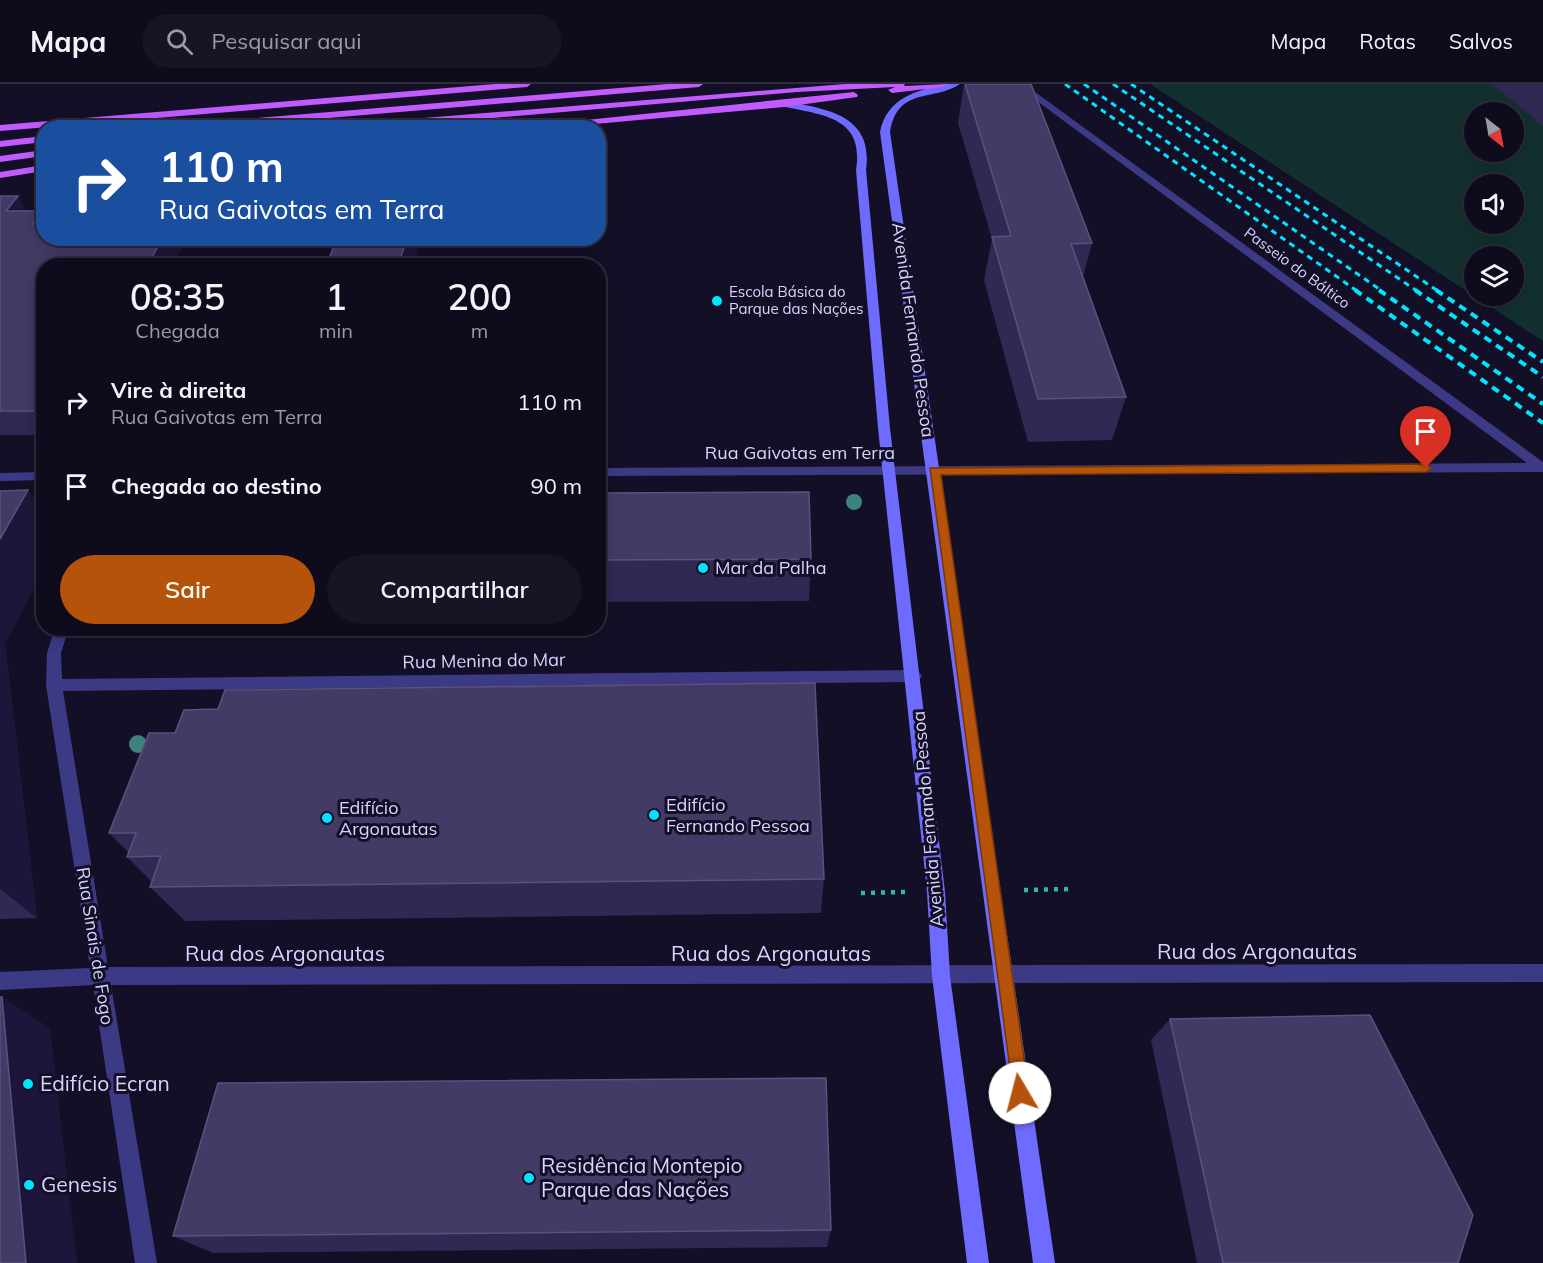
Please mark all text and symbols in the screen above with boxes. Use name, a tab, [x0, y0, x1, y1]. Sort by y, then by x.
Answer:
search box	[142, 14, 562, 68]
text: Mapa	[30, 24, 106, 59]
icon: search	[163, 25, 196, 58]
text: Pesquisar aqui	[211, 27, 361, 55]
text: Mapa	[1271, 28, 1326, 54]
text: Rotas	[1359, 28, 1416, 54]
text: Salvos	[1449, 28, 1513, 54]
north arrow	[1464, 102, 1524, 162]
map controls	[1464, 102, 1524, 306]
text: 110 m	[159, 140, 284, 193]
icon: right	[60, 144, 138, 222]
button: sound	[1464, 174, 1524, 234]
text: Rua Gaivotas em Terra	[159, 192, 444, 226]
street label: Avenida Fernando Pessoa	[887, 221, 940, 439]
street label: Passeio do Báltico	[1241, 223, 1354, 312]
button: layers	[1464, 246, 1524, 306]
text: 08:35	[130, 274, 225, 319]
text: 1	[325, 274, 347, 319]
text: 200	[447, 274, 512, 319]
place label: Escola Básica do Parque das Nações	[729, 282, 863, 318]
marker: Escola Básica do Parque das Nações	[710, 294, 724, 308]
text: Chegada	[135, 318, 220, 343]
text: min	[319, 318, 353, 343]
text: m	[471, 318, 488, 343]
text: Vire à direita	[111, 376, 246, 404]
icon: right	[60, 386, 93, 419]
text: 110 m	[517, 388, 582, 416]
text: Rua Gaivotas em Terra	[111, 404, 322, 429]
pin	[1400, 406, 1451, 468]
icon: arrive	[1409, 415, 1442, 448]
street label: Rua Gaivotas em Terra	[705, 441, 895, 464]
icon: arrive	[60, 470, 93, 503]
text: Chegada ao destino	[111, 472, 322, 500]
text: 90 m	[531, 472, 582, 500]
button: Sair	[60, 555, 315, 624]
button: Compartilhar	[327, 555, 582, 624]
place label: Mar da Palha	[715, 556, 827, 579]
marker: Mar da Palha	[696, 561, 710, 575]
street label: Rua Menina do Mar	[402, 648, 566, 673]
street label: Avenida Fernando Pessoa	[907, 710, 948, 928]
place label: Edifício Fernando Pessoa	[666, 793, 810, 837]
place label: Edifício Argonautas	[339, 796, 438, 840]
marker: Edifício Fernando Pessoa	[647, 808, 661, 822]
marker: Edifício Argonautas	[320, 811, 334, 825]
street label: Rua Sinais de Fogo	[72, 865, 119, 1027]
street label: Rua dos Argonautas	[1157, 938, 1357, 964]
street label: Rua dos Argonautas	[185, 940, 385, 966]
street label: Rua dos Argonautas	[671, 940, 871, 966]
position arrow	[988, 1061, 1052, 1125]
place label: Edifício Ecran	[40, 1070, 170, 1096]
marker: Edifício Ecran	[21, 1077, 35, 1091]
place label: Residência Montepio Parque das Nações	[541, 1152, 743, 1202]
place label: Genesis	[41, 1171, 117, 1197]
marker: Residência Montepio Parque das Nações	[522, 1171, 536, 1185]
marker: Genesis	[22, 1178, 36, 1192]

